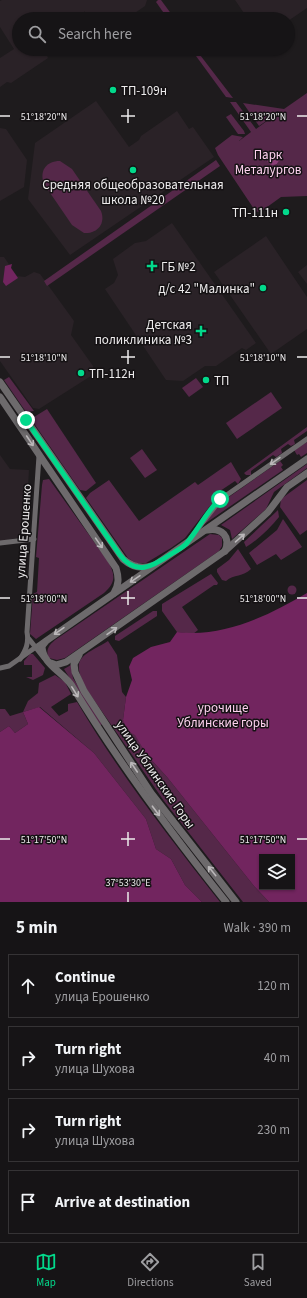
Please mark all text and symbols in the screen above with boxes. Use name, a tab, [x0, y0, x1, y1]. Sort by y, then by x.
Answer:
search box	[12, 12, 295, 56]
icon: search	[26, 23, 48, 45]
text: Search here	[58, 24, 132, 45]
place label: ТП-109н	[121, 82, 167, 100]
marker: ТП-109н	[108, 85, 118, 95]
text: 51°18'20"N	[21, 110, 67, 124]
text: 51°18'20"N	[240, 110, 286, 124]
park label: Парк Металургов	[235, 146, 302, 179]
marker: Средняя общеобразовательная школа №20	[128, 165, 138, 175]
place label: Средняя общеобразовательная школа №20	[42, 176, 224, 209]
place label: ТП-111н	[232, 204, 278, 222]
marker: ТП-111н	[281, 207, 291, 217]
place label: ГБ №2	[161, 258, 196, 276]
marker: ГБ №2	[146, 260, 158, 272]
place label: д/с 42 "Малинка"	[158, 280, 255, 298]
marker: д/с 42 "Малинка"	[258, 283, 268, 293]
place label: Детская поликлиника №3	[95, 316, 192, 349]
marker: Детская поликлиника №3	[195, 325, 207, 337]
text: 51°18'10"N	[21, 351, 67, 365]
text: 51°18'10"N	[240, 351, 286, 365]
place label: ТП-112н	[89, 365, 135, 383]
marker: ТП-112н	[76, 368, 86, 378]
place label: ТП	[214, 372, 229, 390]
marker: ТП	[201, 375, 211, 385]
route end	[17, 411, 35, 429]
one-way arrow	[26, 435, 34, 446]
one-way arrow	[270, 457, 281, 465]
street label: улица Ерошенко	[12, 483, 36, 579]
route start	[211, 490, 229, 508]
one-way arrow	[235, 533, 245, 543]
one-way arrow	[95, 537, 103, 548]
one-way arrow	[129, 575, 140, 583]
text: 51°18'00"N	[21, 592, 67, 606]
text: 51°18'00"N	[240, 592, 286, 606]
one-way arrow	[54, 627, 65, 635]
one-way arrow	[106, 627, 117, 635]
one-way arrow	[72, 686, 80, 698]
park label: урочище Ублинские горы	[177, 699, 269, 732]
street label: улица Ублинские Горы	[111, 717, 199, 832]
one-way arrow	[130, 762, 138, 773]
one-way arrow	[151, 806, 160, 817]
text: 51°17'50"N	[21, 833, 67, 847]
text: 51°17'50"N	[240, 833, 286, 847]
map controls	[259, 854, 295, 890]
button: layers	[259, 854, 295, 890]
one-way arrow	[208, 866, 216, 877]
text: 37°53'30"E	[105, 876, 151, 890]
text: 5 min	[16, 916, 57, 940]
text: Walk · 390 m	[223, 919, 291, 937]
text: Continue	[55, 967, 115, 988]
icon: ahead	[17, 975, 39, 997]
text: 120 m	[257, 977, 290, 995]
text: улица Ерошенко	[55, 988, 150, 1006]
text: Turn right	[55, 1039, 121, 1060]
icon: right	[17, 1047, 39, 1069]
text: 40 m	[264, 1049, 290, 1067]
text: улица Шухова	[55, 1060, 135, 1078]
text: Turn right	[55, 1111, 121, 1132]
icon: right	[17, 1119, 39, 1141]
text: 230 m	[257, 1121, 290, 1139]
text: улица Шухова	[55, 1132, 135, 1150]
icon: arrive	[17, 1191, 39, 1213]
text: Arrive at destination	[55, 1192, 190, 1213]
tab: Map	[35, 1251, 57, 1290]
tab: Directions	[127, 1251, 174, 1290]
tab: Saved	[244, 1251, 272, 1290]

